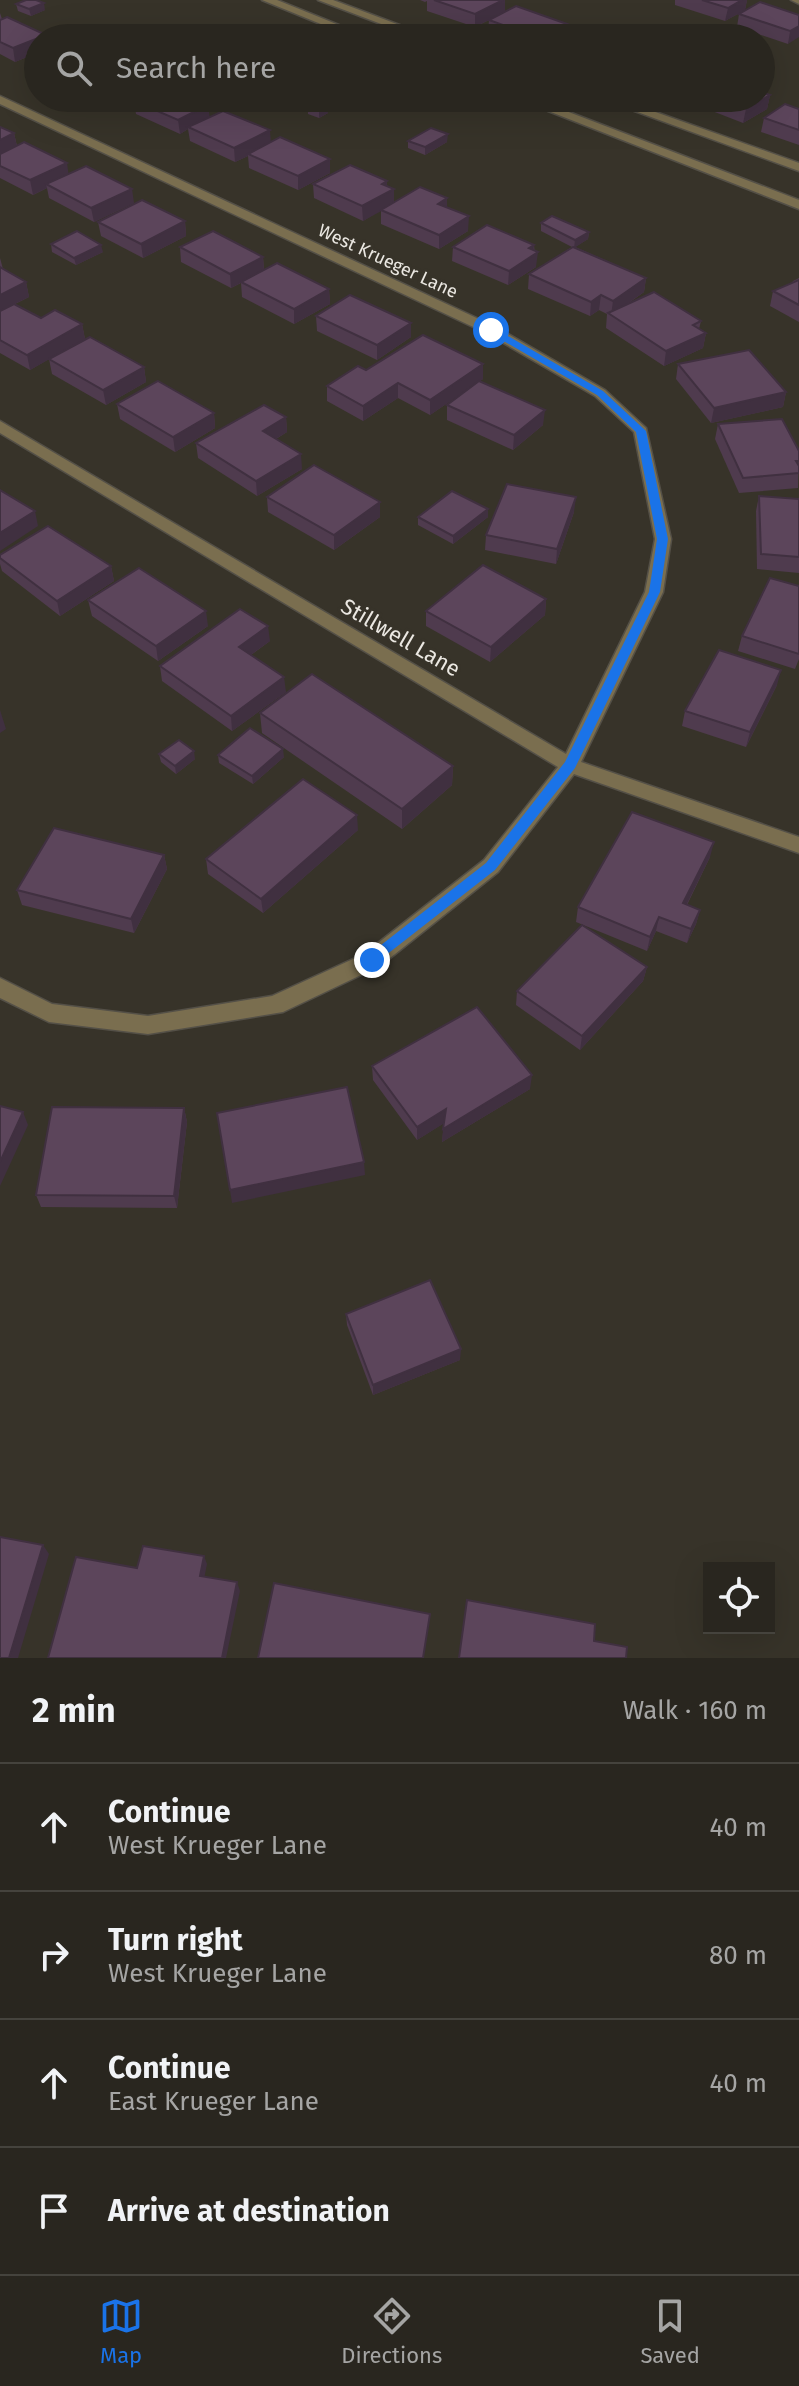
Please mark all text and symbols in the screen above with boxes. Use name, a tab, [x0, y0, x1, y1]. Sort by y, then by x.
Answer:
search box	[24, 24, 775, 112]
icon: search	[52, 46, 96, 90]
text: Search here	[116, 50, 276, 86]
street label: West Krueger Lane	[315, 219, 461, 303]
route start	[473, 312, 509, 348]
street label: Stillwell Lane	[336, 592, 465, 682]
route end	[354, 942, 390, 978]
map controls	[703, 1562, 775, 1634]
button: locate	[703, 1562, 775, 1634]
text: 2 min	[32, 1690, 116, 1731]
text: Walk · 160 m	[623, 1695, 767, 1726]
text: Continue	[108, 1794, 231, 1830]
icon: ahead	[32, 1805, 76, 1849]
text: 40 m	[709, 1812, 767, 1843]
text: West Krueger Lane	[108, 1830, 327, 1861]
text: Turn right	[108, 1922, 243, 1958]
icon: right	[32, 1933, 76, 1977]
text: 80 m	[709, 1940, 767, 1971]
text: West Krueger Lane	[108, 1958, 327, 1989]
text: Continue	[108, 2050, 231, 2086]
icon: ahead	[32, 2061, 76, 2105]
text: 40 m	[709, 2068, 767, 2099]
text: East Krueger Lane	[108, 2086, 319, 2117]
icon: arrive	[32, 2189, 76, 2233]
text: Arrive at destination	[108, 2193, 390, 2229]
tab: Map	[99, 2294, 143, 2369]
tab: Directions	[341, 2294, 442, 2369]
tab: Saved	[640, 2294, 700, 2369]

